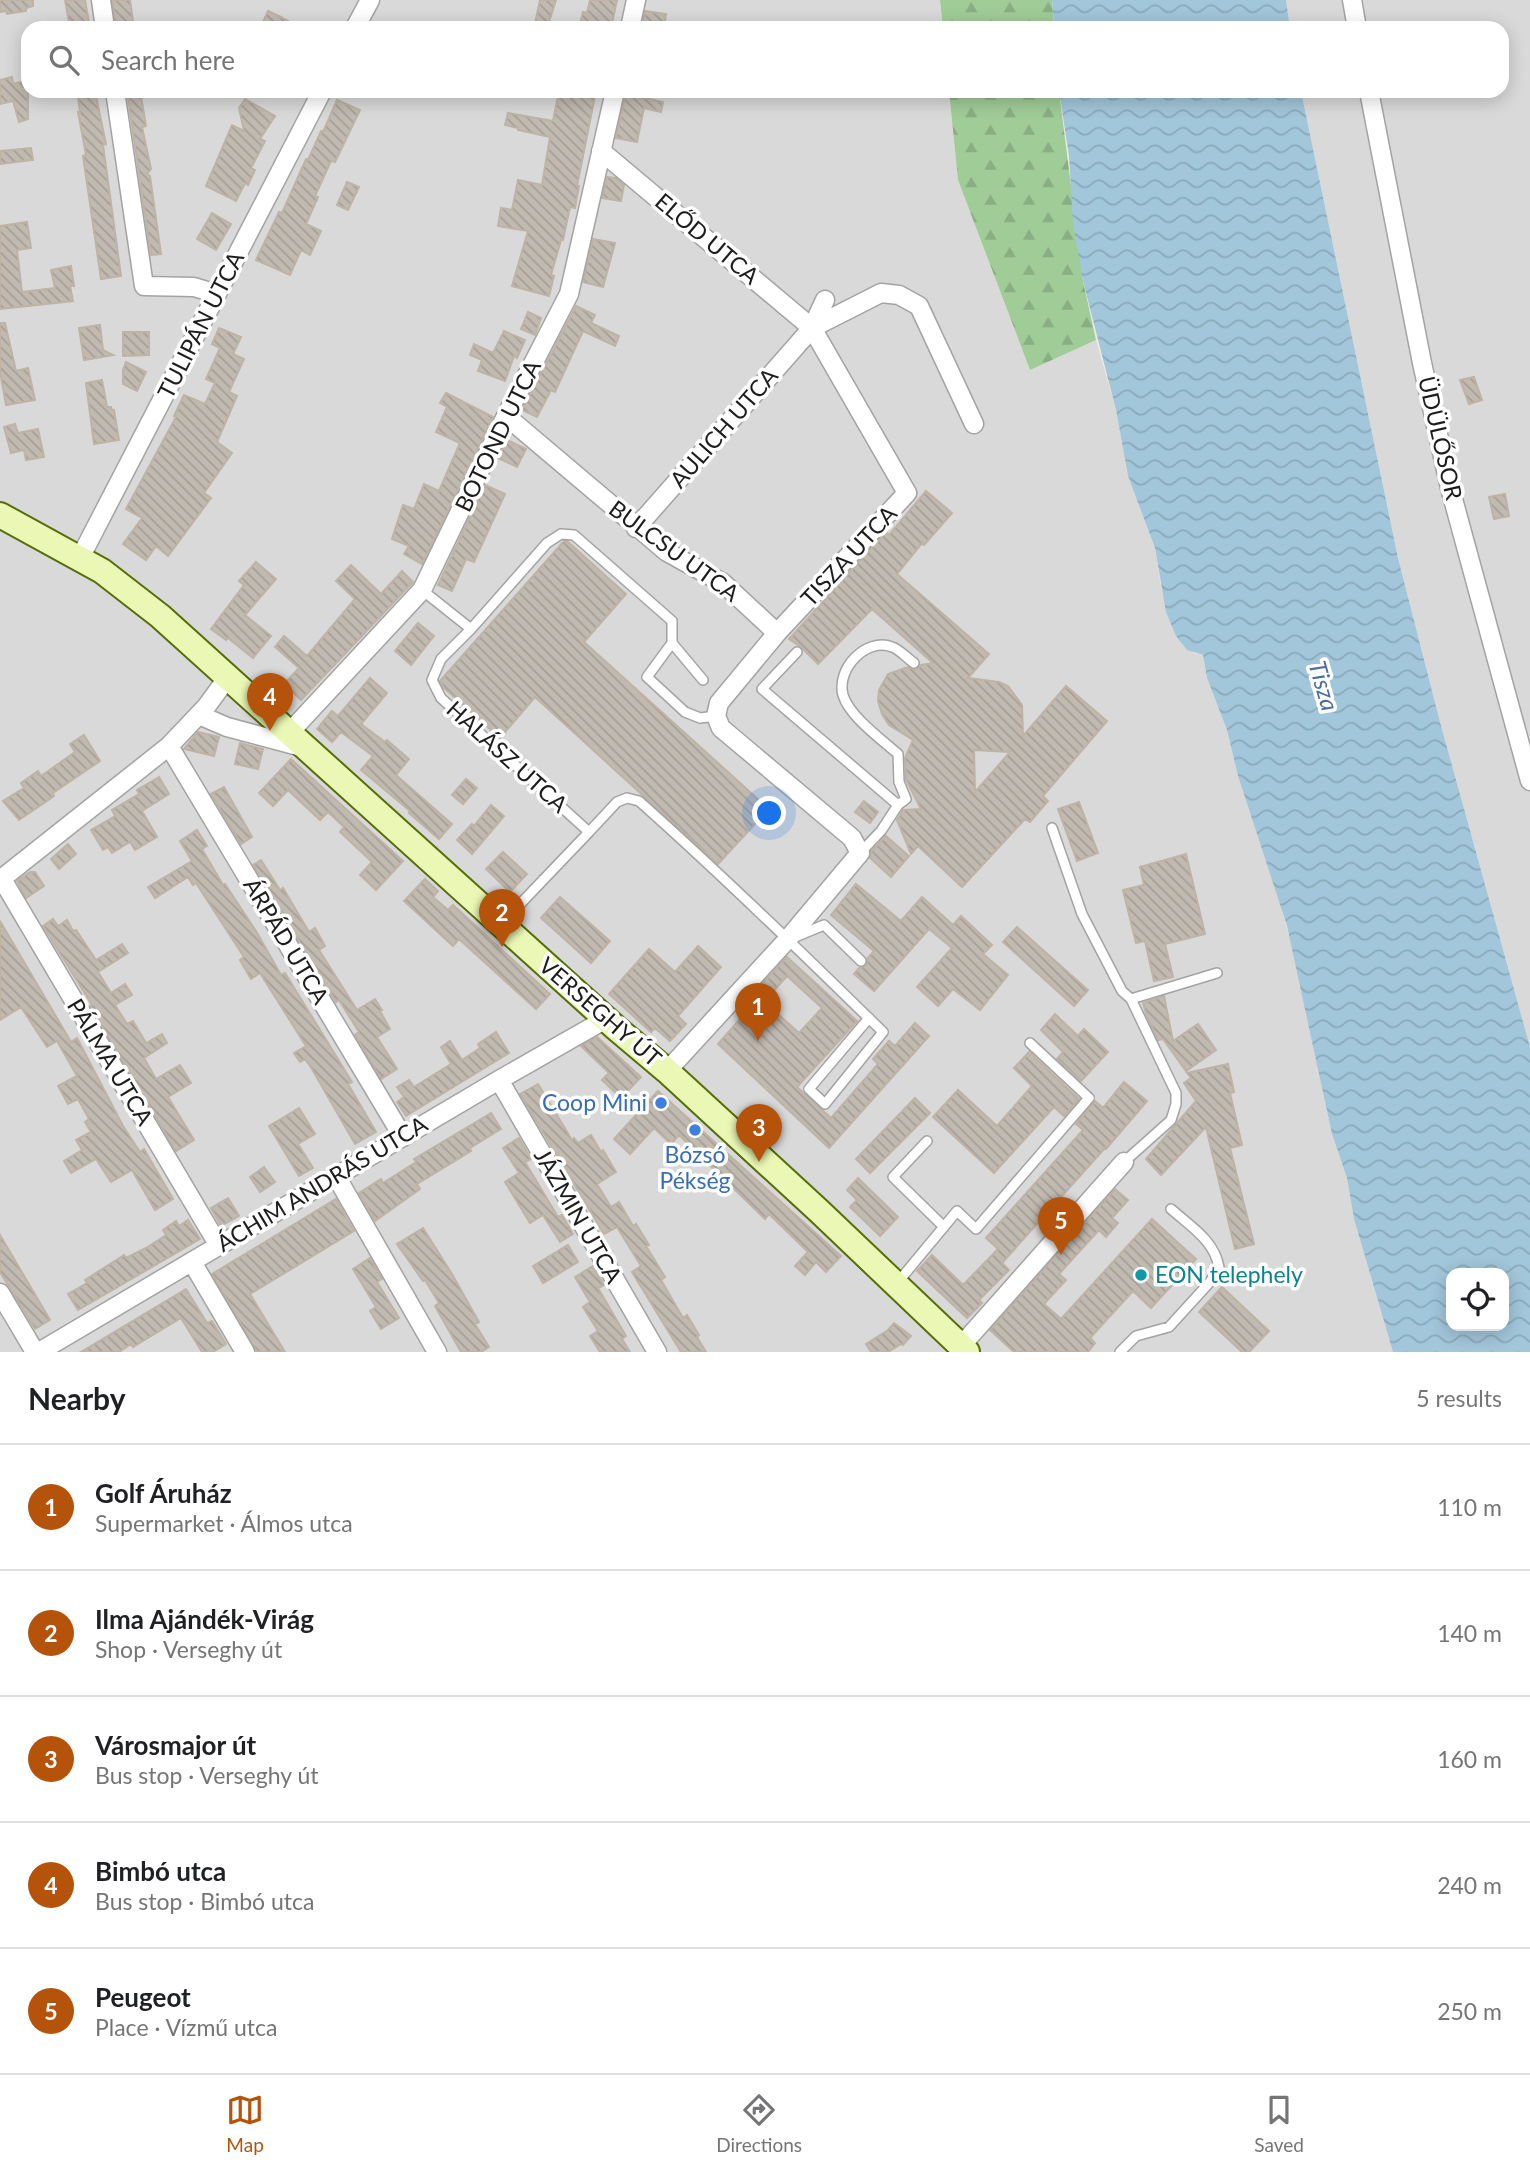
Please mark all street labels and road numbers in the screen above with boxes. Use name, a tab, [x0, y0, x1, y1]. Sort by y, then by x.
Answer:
street label: ELŐD UTCA	[650, 187, 766, 290]
street label: TULIPÁN UTCA	[151, 246, 249, 403]
street label: BOTOND UTCA	[448, 355, 546, 516]
street label: AULICH UTCA	[664, 361, 783, 493]
street label: ÜDÜLŐSOR	[1413, 373, 1469, 503]
street label: BULCSU UTCA	[604, 494, 746, 607]
street label: TISZA UTCA	[794, 499, 902, 612]
street label: HALÁSZ UTCA	[441, 695, 574, 818]
street label: ÁRPÁD UTCA	[238, 872, 336, 1009]
street label: VERSEGHY ÚT	[534, 951, 668, 1072]
street label: PÁLMA UTCA	[62, 993, 160, 1130]
street label: ÁCHIM ANDRÁS UTCA	[211, 1109, 432, 1257]
street label: JÁZMIN UTCA	[529, 1143, 629, 1288]

